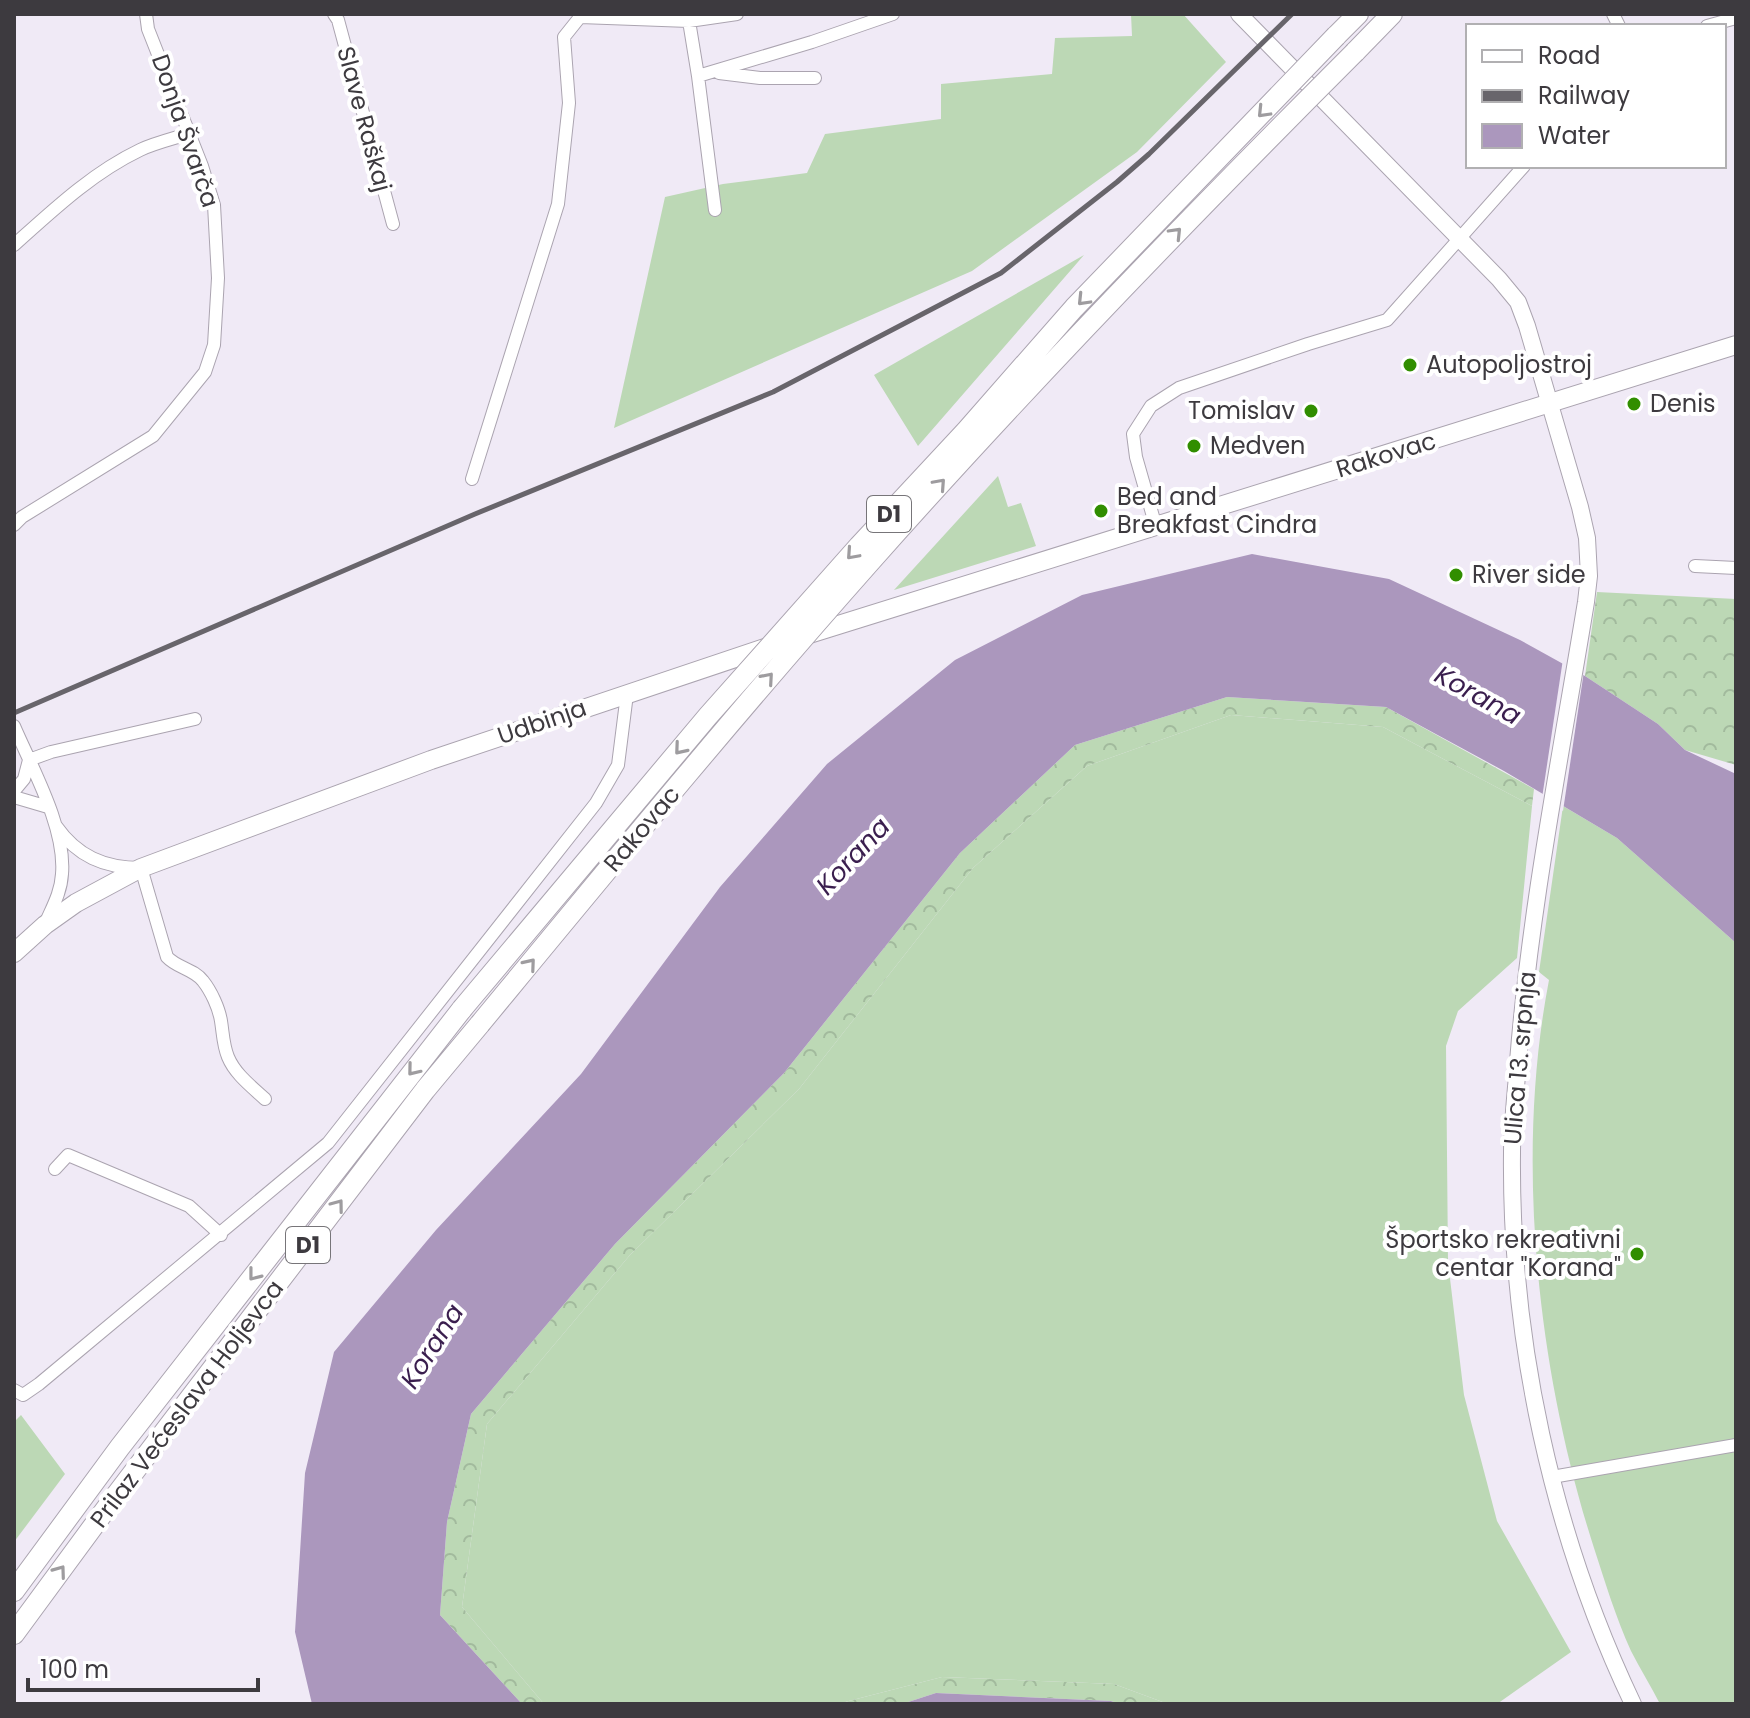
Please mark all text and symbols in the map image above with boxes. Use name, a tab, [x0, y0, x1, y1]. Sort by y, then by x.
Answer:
legend	[1466, 24, 1726, 168]
text: Road	[1538, 39, 1600, 72]
street label: Slave Raškaj	[329, 43, 400, 195]
street label: Donja Švarča	[144, 50, 227, 212]
text: Railway	[1538, 79, 1631, 112]
one-way arrow	[1258, 103, 1272, 117]
text: Water	[1538, 119, 1610, 152]
one-way arrow	[1167, 228, 1181, 242]
one-way arrow	[1078, 290, 1092, 305]
place label: Autopoljostroj	[1426, 348, 1592, 381]
marker: Autopoljostroj	[1401, 356, 1419, 374]
place label: Denis	[1650, 387, 1716, 420]
place label: Tomislav	[1188, 394, 1296, 427]
marker: Denis	[1625, 395, 1643, 413]
marker: Tomislav	[1302, 402, 1320, 420]
street label: Rakovac	[1332, 424, 1440, 485]
place label: Medven	[1210, 429, 1305, 462]
marker: Medven	[1185, 437, 1203, 455]
one-way arrow	[931, 479, 946, 493]
place label: Bed and Breakfast Cindra	[1117, 480, 1317, 541]
road number: D1	[867, 496, 911, 532]
marker: Bed and Breakfast Cindra	[1092, 502, 1110, 520]
one-way arrow	[847, 545, 861, 560]
place label: River side	[1472, 558, 1586, 591]
marker: River side	[1447, 566, 1465, 584]
water label: Korana	[1428, 657, 1528, 733]
one-way arrow	[758, 673, 773, 688]
street label: Udbinja	[493, 691, 591, 752]
one-way arrow	[675, 740, 690, 755]
street label: Rakovac	[596, 779, 687, 879]
water label: Korana	[808, 809, 898, 903]
one-way arrow	[520, 959, 535, 973]
street label: Ulica 13. srpnja	[1495, 970, 1544, 1146]
one-way arrow	[408, 1061, 423, 1075]
one-way arrow	[328, 1199, 342, 1213]
place label: Športsko rekreativni centar "Korana"	[1385, 1223, 1621, 1284]
road number: D1	[286, 1227, 330, 1263]
marker: Športsko rekreativni centar "Korana"	[1628, 1245, 1646, 1263]
one-way arrow	[249, 1266, 263, 1281]
street label: Prilaz Većeslava Holjevca	[82, 1273, 291, 1534]
water label: Korana	[392, 1297, 472, 1395]
one-way arrow	[50, 1566, 65, 1580]
scale bar	[28, 1642, 258, 1692]
text: 100 m	[40, 1653, 109, 1686]

